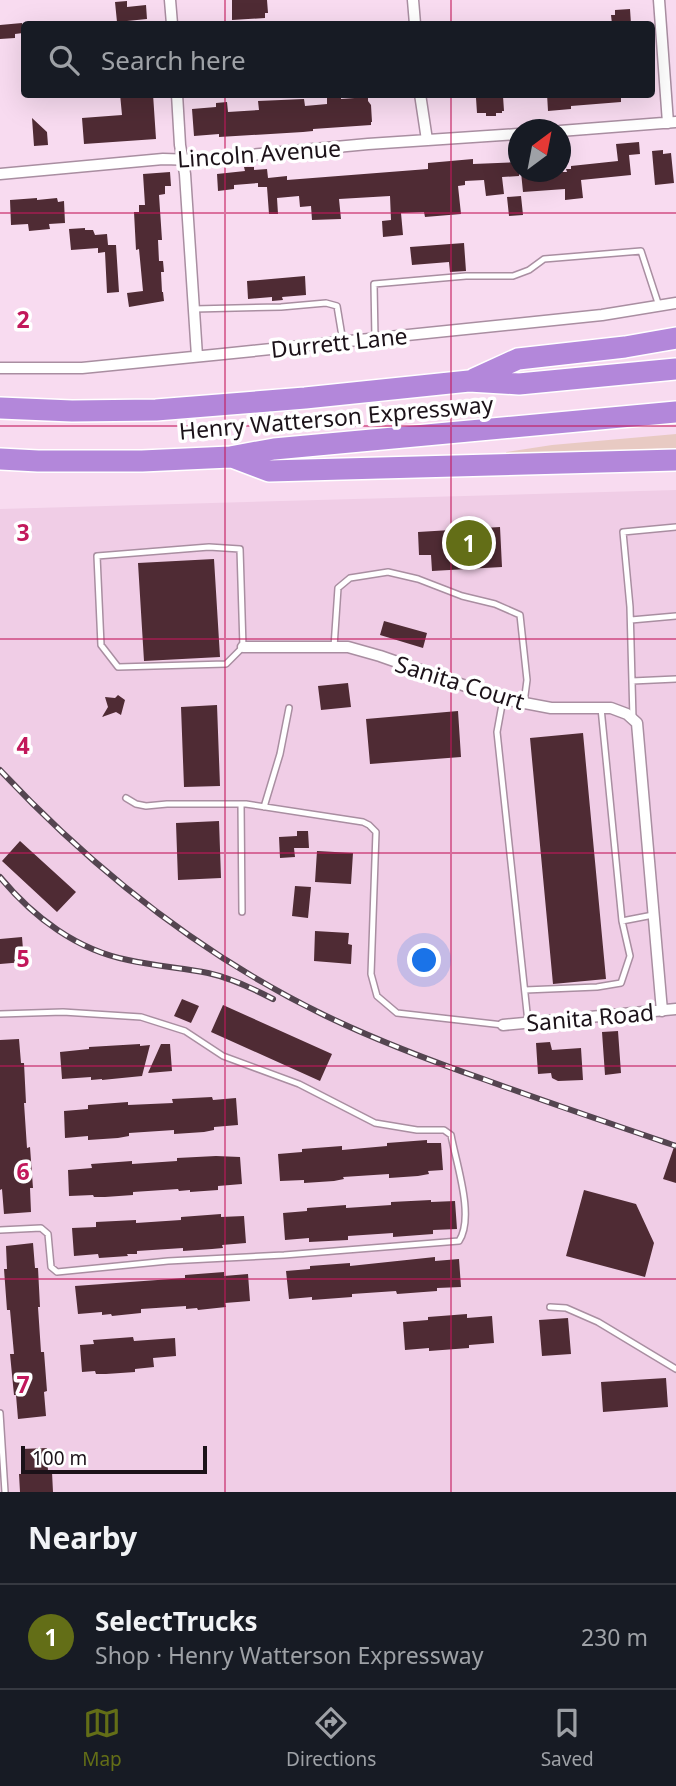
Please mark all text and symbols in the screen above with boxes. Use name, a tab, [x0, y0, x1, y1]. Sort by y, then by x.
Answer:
search box	[21, 21, 655, 98]
icon: search	[45, 41, 83, 79]
text: Search here	[101, 42, 246, 78]
north arrow	[508, 119, 571, 182]
street label: Lincoln Avenue	[176, 131, 342, 175]
text: 2	[16, 303, 30, 335]
street label: Durrett Lane	[269, 319, 409, 365]
street label: Henry Watterson Expressway	[178, 387, 495, 447]
text: 3	[16, 516, 30, 548]
pin: 1	[446, 517, 492, 569]
street label: Sanita Court	[392, 647, 528, 717]
text: 4	[16, 729, 30, 761]
text: 5	[16, 942, 30, 974]
your location	[407, 943, 441, 977]
street label: Sanita Road	[525, 995, 655, 1039]
text: 6	[16, 1155, 30, 1187]
text: 7	[16, 1368, 30, 1400]
scale bar	[21, 1443, 206, 1475]
text: 100 m	[32, 1445, 87, 1471]
text: Nearby	[28, 1517, 137, 1558]
text: SelectTrucks	[95, 1603, 258, 1639]
text: 1	[44, 1621, 58, 1653]
text: 230 m	[581, 1621, 648, 1653]
text: Shop · Henry Watterson Expressway	[95, 1639, 483, 1671]
tab: Map	[82, 1704, 122, 1772]
tab: Directions	[286, 1704, 376, 1772]
tab: Saved	[541, 1704, 594, 1772]

